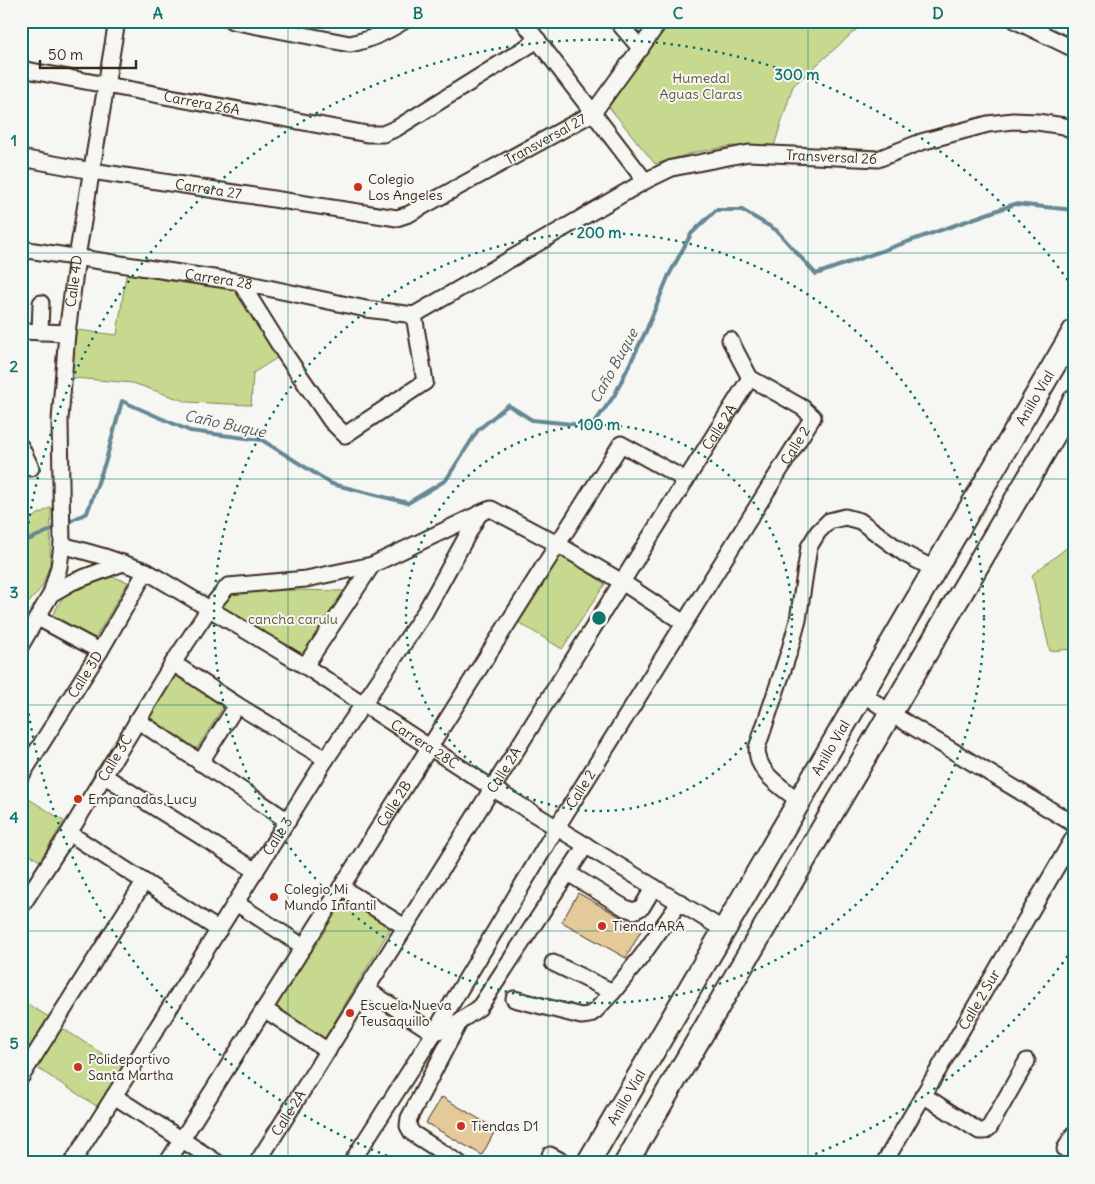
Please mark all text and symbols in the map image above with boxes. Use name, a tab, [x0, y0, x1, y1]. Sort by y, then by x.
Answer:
text: A	[153, 3, 163, 23]
text: B	[413, 3, 424, 23]
text: C	[673, 3, 684, 23]
text: D	[932, 3, 944, 23]
scale bar	[40, 38, 136, 70]
text: 50 m	[48, 45, 83, 64]
text: 300 m	[775, 65, 820, 84]
park label: Humedal Aguas Claras	[660, 69, 742, 103]
street label: Carrera 26A	[162, 87, 242, 119]
street label: Transversal 27	[502, 110, 589, 169]
text: 1	[11, 130, 17, 150]
street label: Transversal 26	[786, 146, 877, 168]
place label: Colegio Los Angeles	[368, 170, 443, 204]
street label: Carrera 27	[174, 175, 243, 203]
marker: Colegio Los Angeles	[352, 181, 364, 193]
text: 200 m	[577, 223, 621, 242]
street label: Calle 4D	[61, 254, 86, 308]
street label: Carrera 28	[184, 265, 254, 293]
water label: Caño Buque	[585, 324, 642, 406]
text: 2	[10, 356, 19, 376]
street label: Anillo Vial	[1012, 367, 1058, 429]
street label: Calle 2A	[698, 401, 740, 453]
water label: Caño Buque	[183, 406, 268, 442]
text: 100 m	[578, 415, 620, 434]
street label: Calle 2	[776, 423, 814, 468]
text: 3	[9, 582, 19, 602]
centre of rings	[590, 609, 608, 627]
park label: cancha carulu	[248, 610, 338, 628]
street label: Calle 3D	[64, 648, 107, 701]
street label: Carrera 28C	[387, 715, 462, 773]
street label: Anillo Vial	[808, 717, 854, 778]
street label: Calle 3C	[94, 731, 136, 785]
street label: Calle 2A	[483, 744, 525, 796]
street label: Calle 2	[562, 766, 600, 812]
street label: Calle 2B	[373, 777, 415, 830]
place label: Empanadas Lucy	[88, 790, 197, 808]
marker: Empanadas Lucy	[72, 793, 84, 805]
text: 4	[9, 807, 19, 827]
street label: Calle 3	[259, 814, 296, 859]
place label: Colegio Mi Mundo Infantil	[284, 880, 376, 914]
marker: Colegio Mi Mundo Infantil	[268, 891, 280, 903]
place label: Tienda ARA	[612, 917, 685, 935]
marker: Tienda ARA	[596, 920, 608, 932]
street label: Calle 2 Sur	[955, 966, 1004, 1033]
place label: Escuela Nueva Teusaquillo	[360, 996, 452, 1030]
marker: Escuela Nueva Teusaquillo	[344, 1007, 356, 1019]
text: 5	[9, 1033, 19, 1053]
place label: Polideportivo Santa Martha	[88, 1050, 174, 1084]
marker: Polideportivo Santa Martha	[72, 1061, 84, 1073]
street label: Anillo Vial	[603, 1067, 649, 1128]
street label: Calle 2A	[267, 1087, 310, 1139]
place label: Tiendas D1	[471, 1117, 539, 1135]
marker: Tiendas D1	[455, 1120, 467, 1132]

